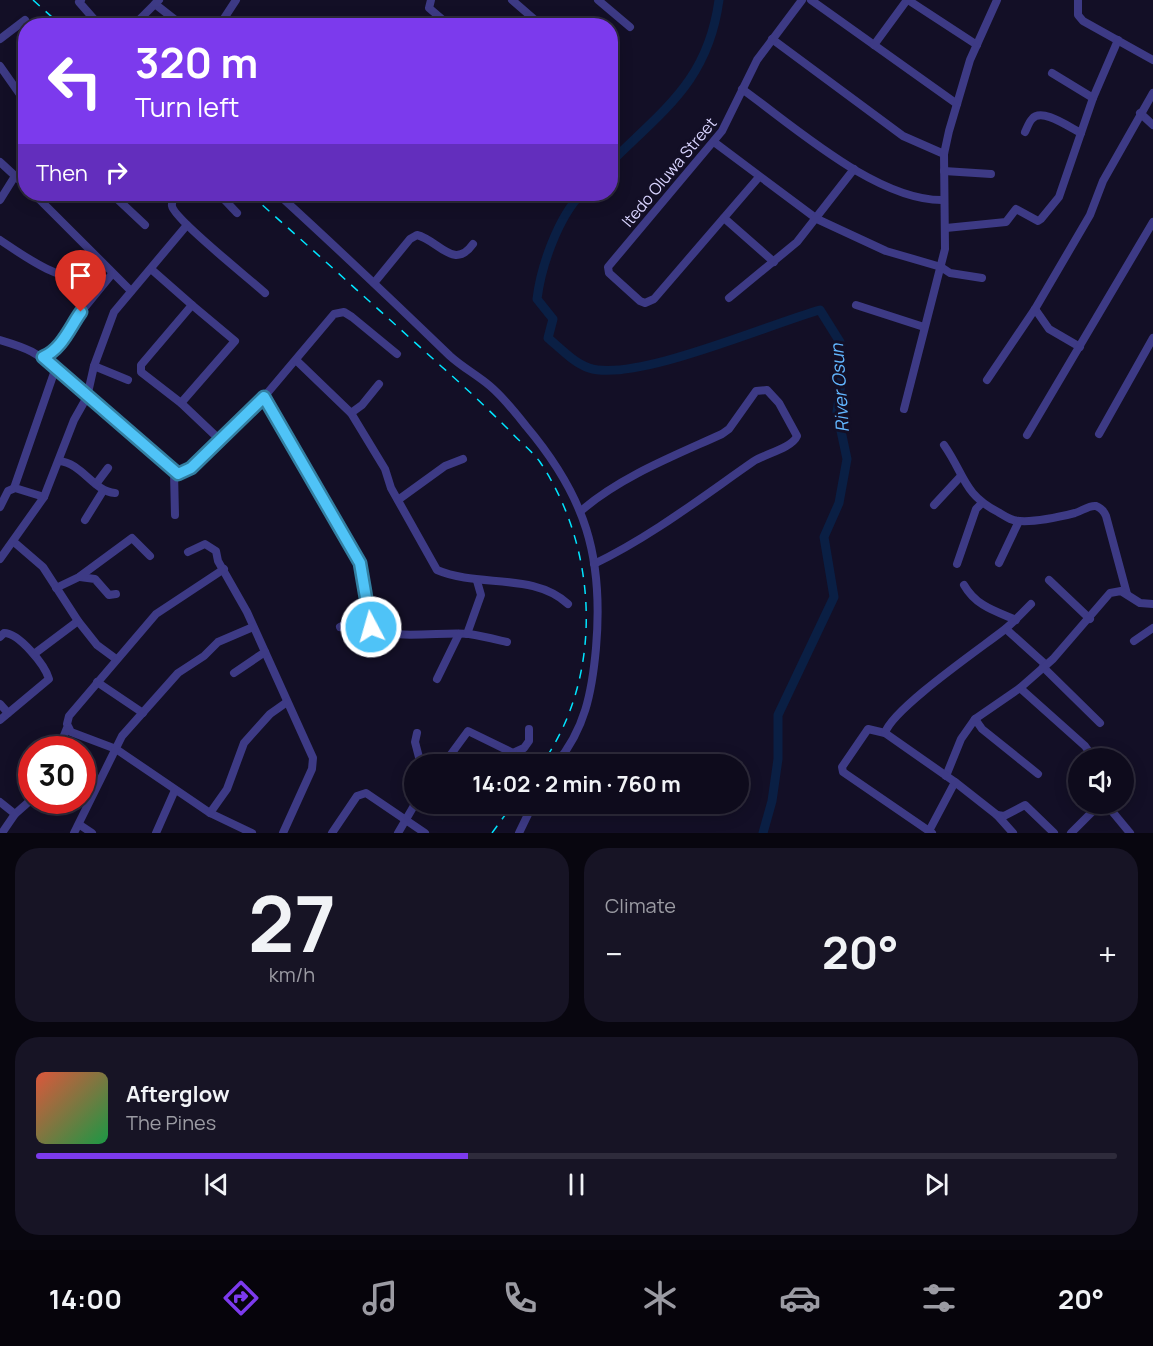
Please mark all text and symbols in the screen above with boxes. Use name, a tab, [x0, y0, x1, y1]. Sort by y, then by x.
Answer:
text: 320 m	[135, 33, 258, 91]
icon: left	[36, 42, 114, 120]
text: Turn left	[135, 88, 239, 125]
street label: Itedo Oluwa Street	[617, 112, 721, 232]
icon: right	[100, 156, 133, 189]
text: Then	[36, 158, 88, 188]
pin	[55, 250, 106, 312]
icon: arrive	[64, 259, 97, 292]
water label: River Osun	[824, 342, 854, 433]
position arrow	[339, 595, 403, 659]
speed limit sign: 30	[18, 736, 96, 814]
map controls	[1068, 748, 1134, 814]
button: sound	[1068, 748, 1134, 814]
text: 14:02 · 2 min · 760 m	[472, 769, 681, 799]
text: 27	[248, 869, 336, 975]
text: Climate	[605, 892, 676, 919]
text: 20°	[822, 921, 899, 983]
text: −	[605, 931, 623, 976]
text: +	[1098, 931, 1117, 976]
text: km/h	[269, 961, 315, 988]
text: Afterglow	[126, 1079, 230, 1109]
text: The Pines	[126, 1109, 216, 1136]
icon: previous	[200, 1168, 233, 1201]
icon: pause	[560, 1168, 593, 1201]
icon: next	[920, 1168, 953, 1201]
icon: directions	[220, 1277, 262, 1319]
icon: music	[359, 1277, 401, 1319]
icon: phone	[499, 1277, 541, 1319]
icon: climate	[639, 1277, 681, 1319]
icon: car	[779, 1277, 821, 1319]
icon: filters	[918, 1277, 960, 1319]
text: 14:00	[49, 1280, 122, 1317]
text: 20°	[1058, 1280, 1104, 1317]

